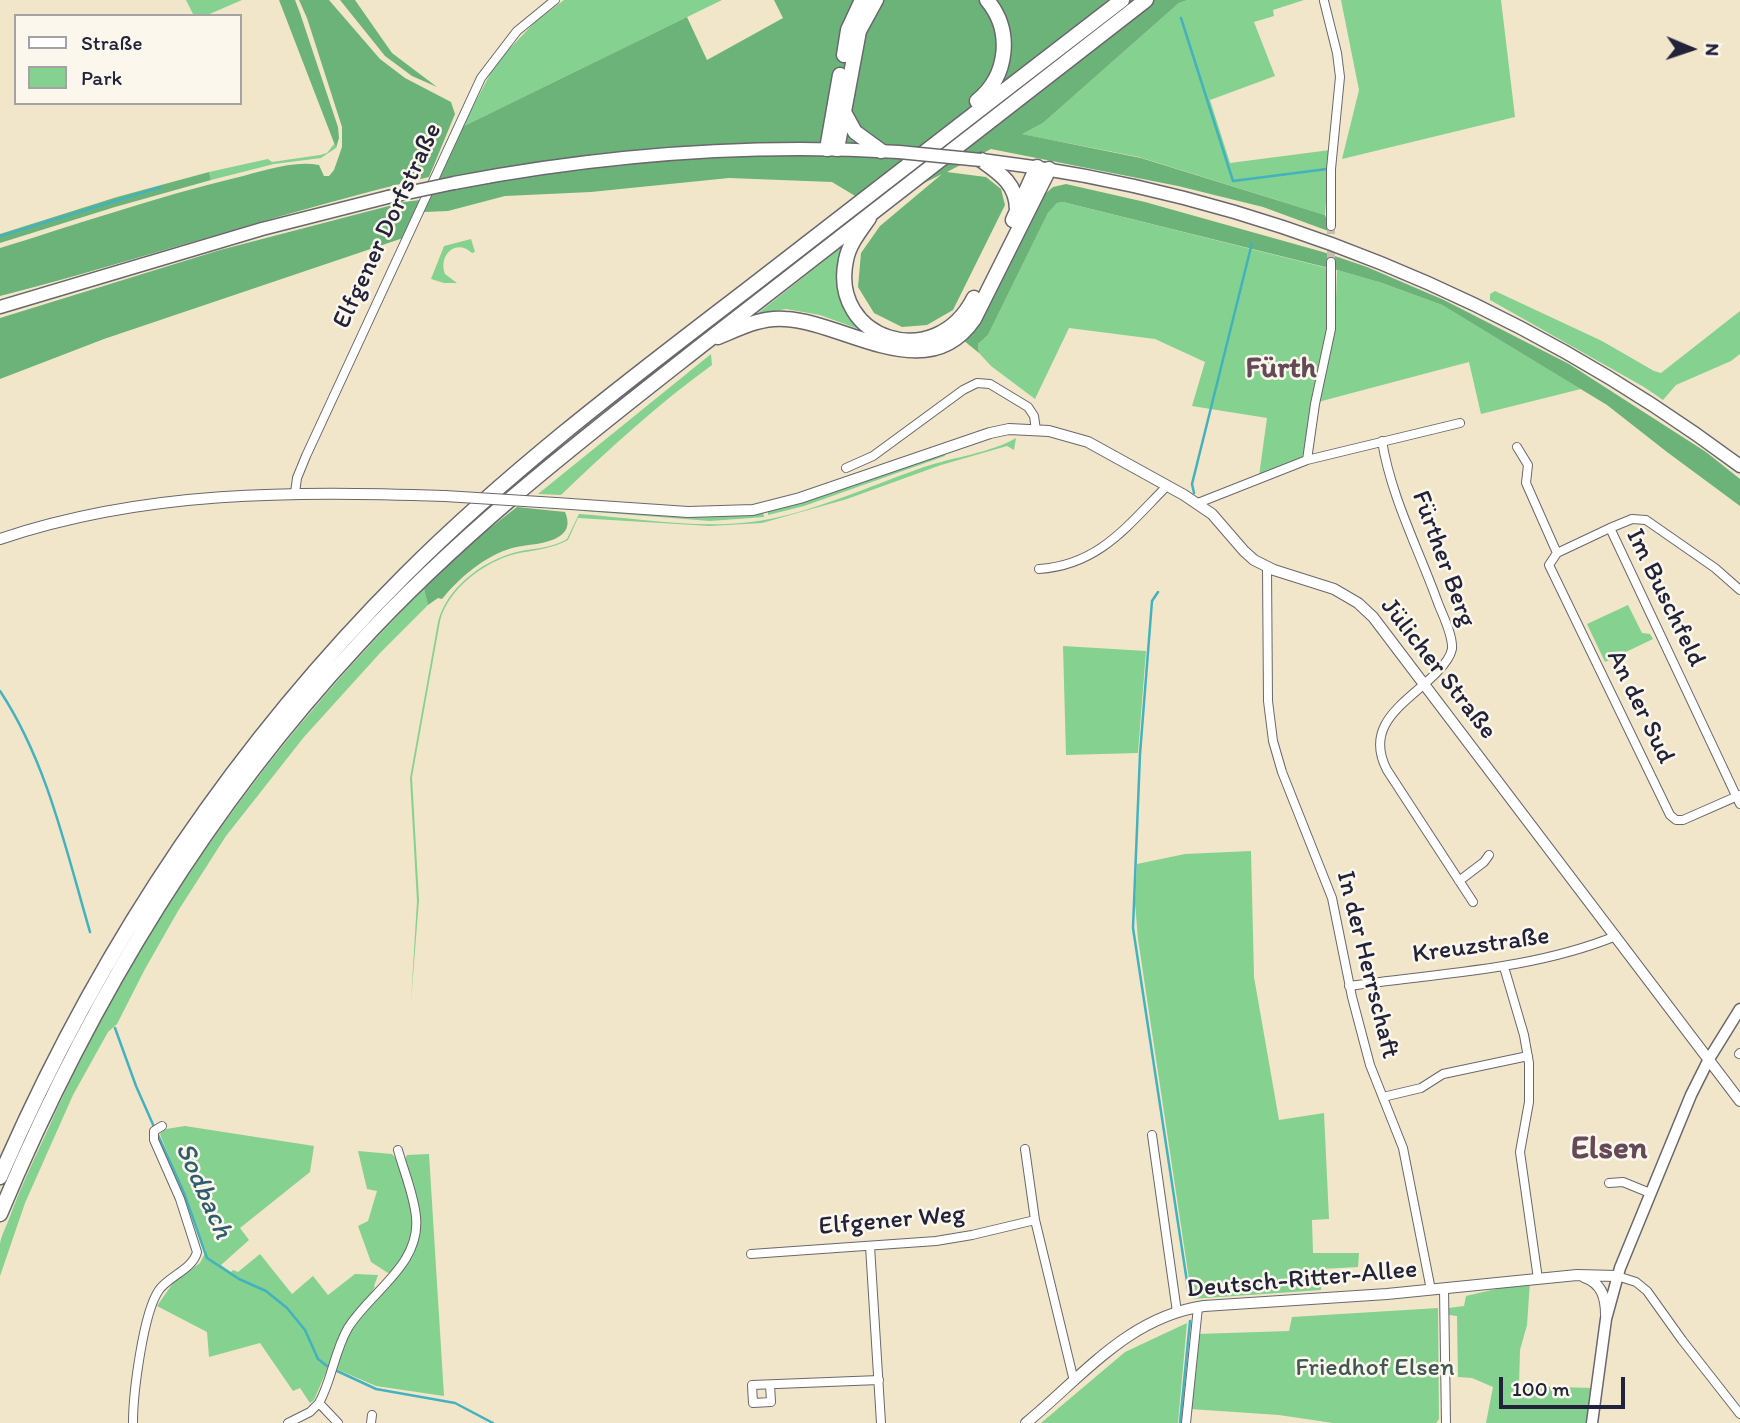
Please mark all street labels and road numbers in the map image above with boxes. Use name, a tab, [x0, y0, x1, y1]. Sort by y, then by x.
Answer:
street label: Elfgener Dorfstraße	[327, 118, 449, 334]
street label: Fürther Berg	[1404, 487, 1482, 631]
street label: Im Buschfeld	[1618, 524, 1712, 672]
street label: Jülicher Straße	[1373, 592, 1503, 746]
street label: An der Sud	[1599, 645, 1681, 769]
street label: In der Herrschaft	[1329, 868, 1405, 1062]
street label: Kreuzstraße	[1410, 921, 1552, 971]
street label: Elfgener Weg	[817, 1199, 967, 1243]
street label: Deutsch-Ritter-Allee	[1185, 1254, 1419, 1306]

